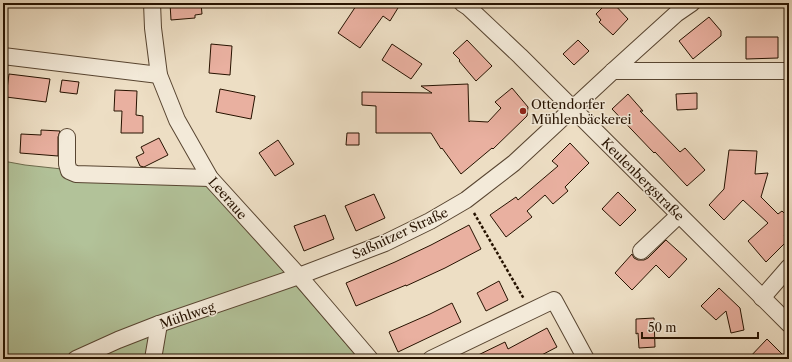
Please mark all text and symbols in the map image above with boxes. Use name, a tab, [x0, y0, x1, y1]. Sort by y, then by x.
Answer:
place label: Ottendorfer Mühlenbäckerei	[531, 96, 632, 127]
marker: Ottendorfer Mühlenbäckerei	[518, 106, 528, 116]
street label: Keulenbergstraße	[598, 134, 688, 224]
street label: Leeraue	[205, 174, 251, 222]
street label: Saßnitzer Straße	[350, 204, 450, 262]
street label: Mühlweg	[157, 298, 217, 332]
scale bar	[642, 314, 758, 340]
text: 50 m	[648, 320, 677, 335]

